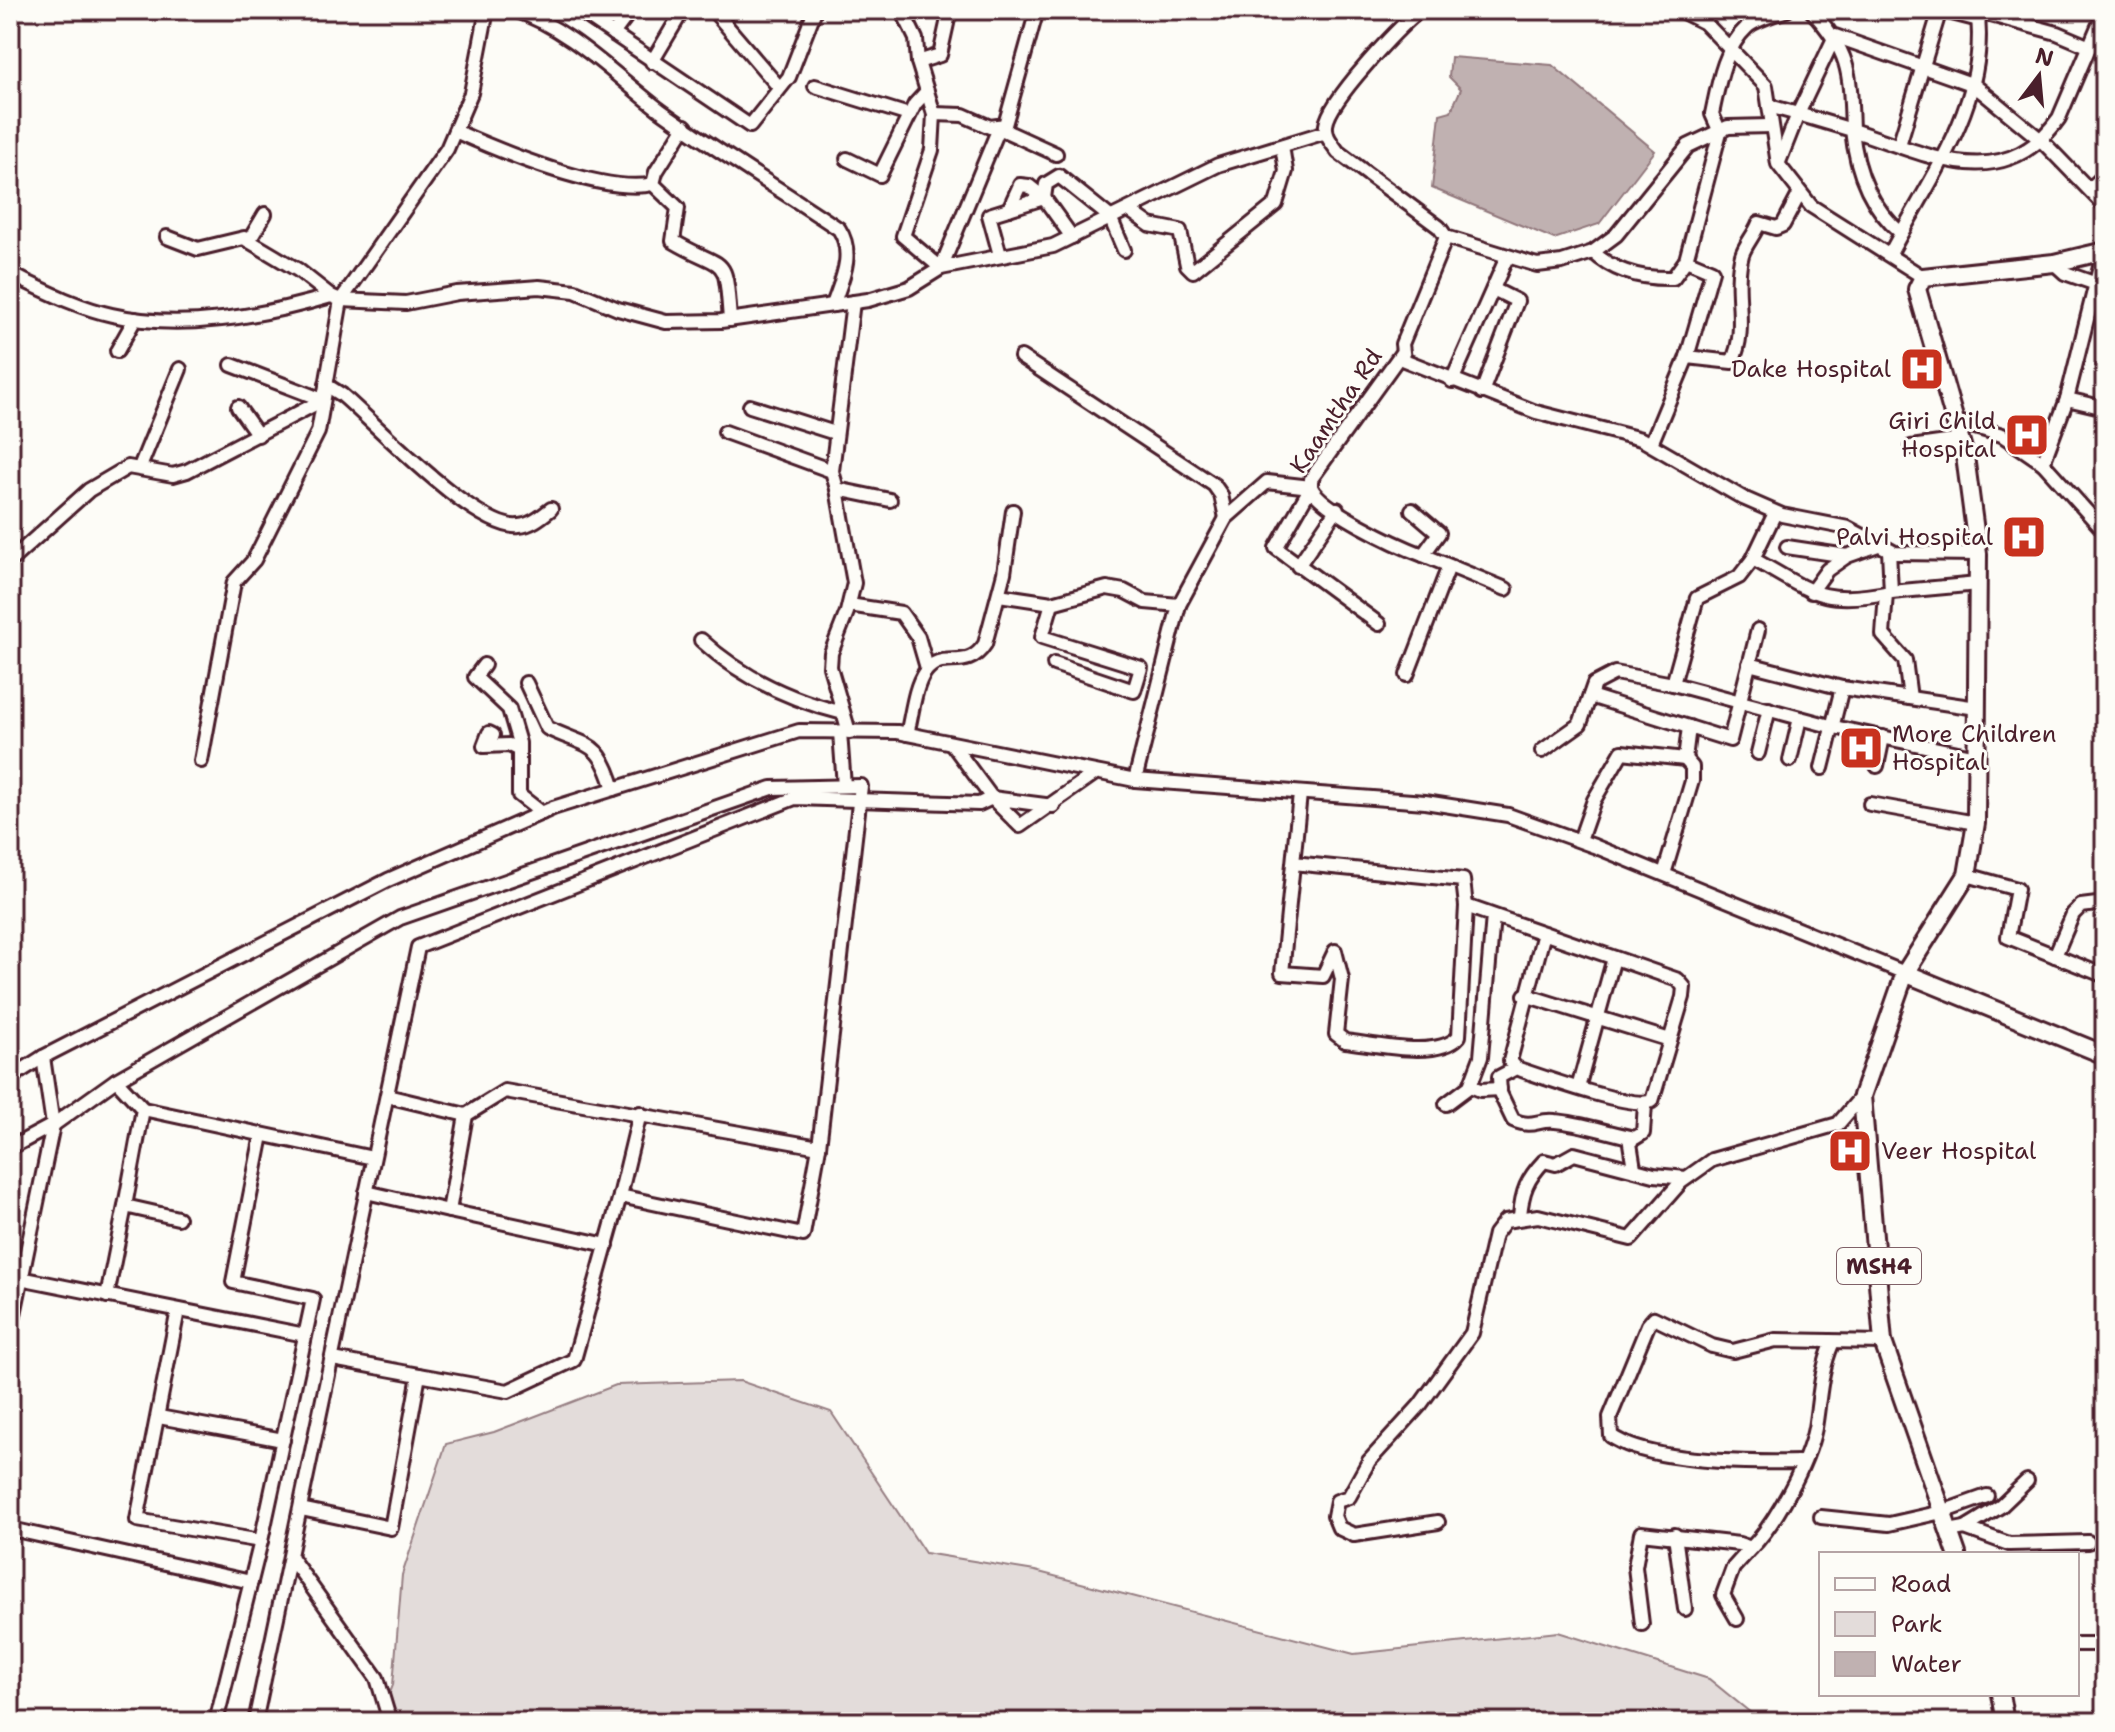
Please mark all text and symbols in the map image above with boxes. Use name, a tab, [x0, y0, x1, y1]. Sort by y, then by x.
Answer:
north arrow	[1999, 36, 2079, 116]
text: N	[2032, 41, 2057, 74]
street label: Kaamtha Rd	[1282, 342, 1390, 480]
hospital icon: Dake Hospital	[1898, 345, 1946, 393]
place label: Dake Hospital	[1731, 353, 1892, 385]
place label: Giri Child Hospital	[1888, 405, 1997, 465]
hospital icon: Giri Child Hospital	[2003, 411, 2051, 459]
hospital icon: Palvi Hospital	[2000, 513, 2048, 561]
place label: Palvi Hospital	[1836, 521, 1994, 553]
place label: More Children Hospital	[1892, 718, 2056, 778]
hospital icon: More Children Hospital	[1837, 724, 1885, 772]
hospital icon: Veer Hospital	[1826, 1127, 1874, 1175]
place label: Veer Hospital	[1881, 1135, 2037, 1167]
road number: MSH4	[1837, 1248, 1921, 1284]
legend	[1819, 1552, 2079, 1696]
text: Road	[1891, 1568, 1951, 1600]
text: Park	[1891, 1608, 1943, 1640]
text: Water	[1891, 1648, 1962, 1680]

